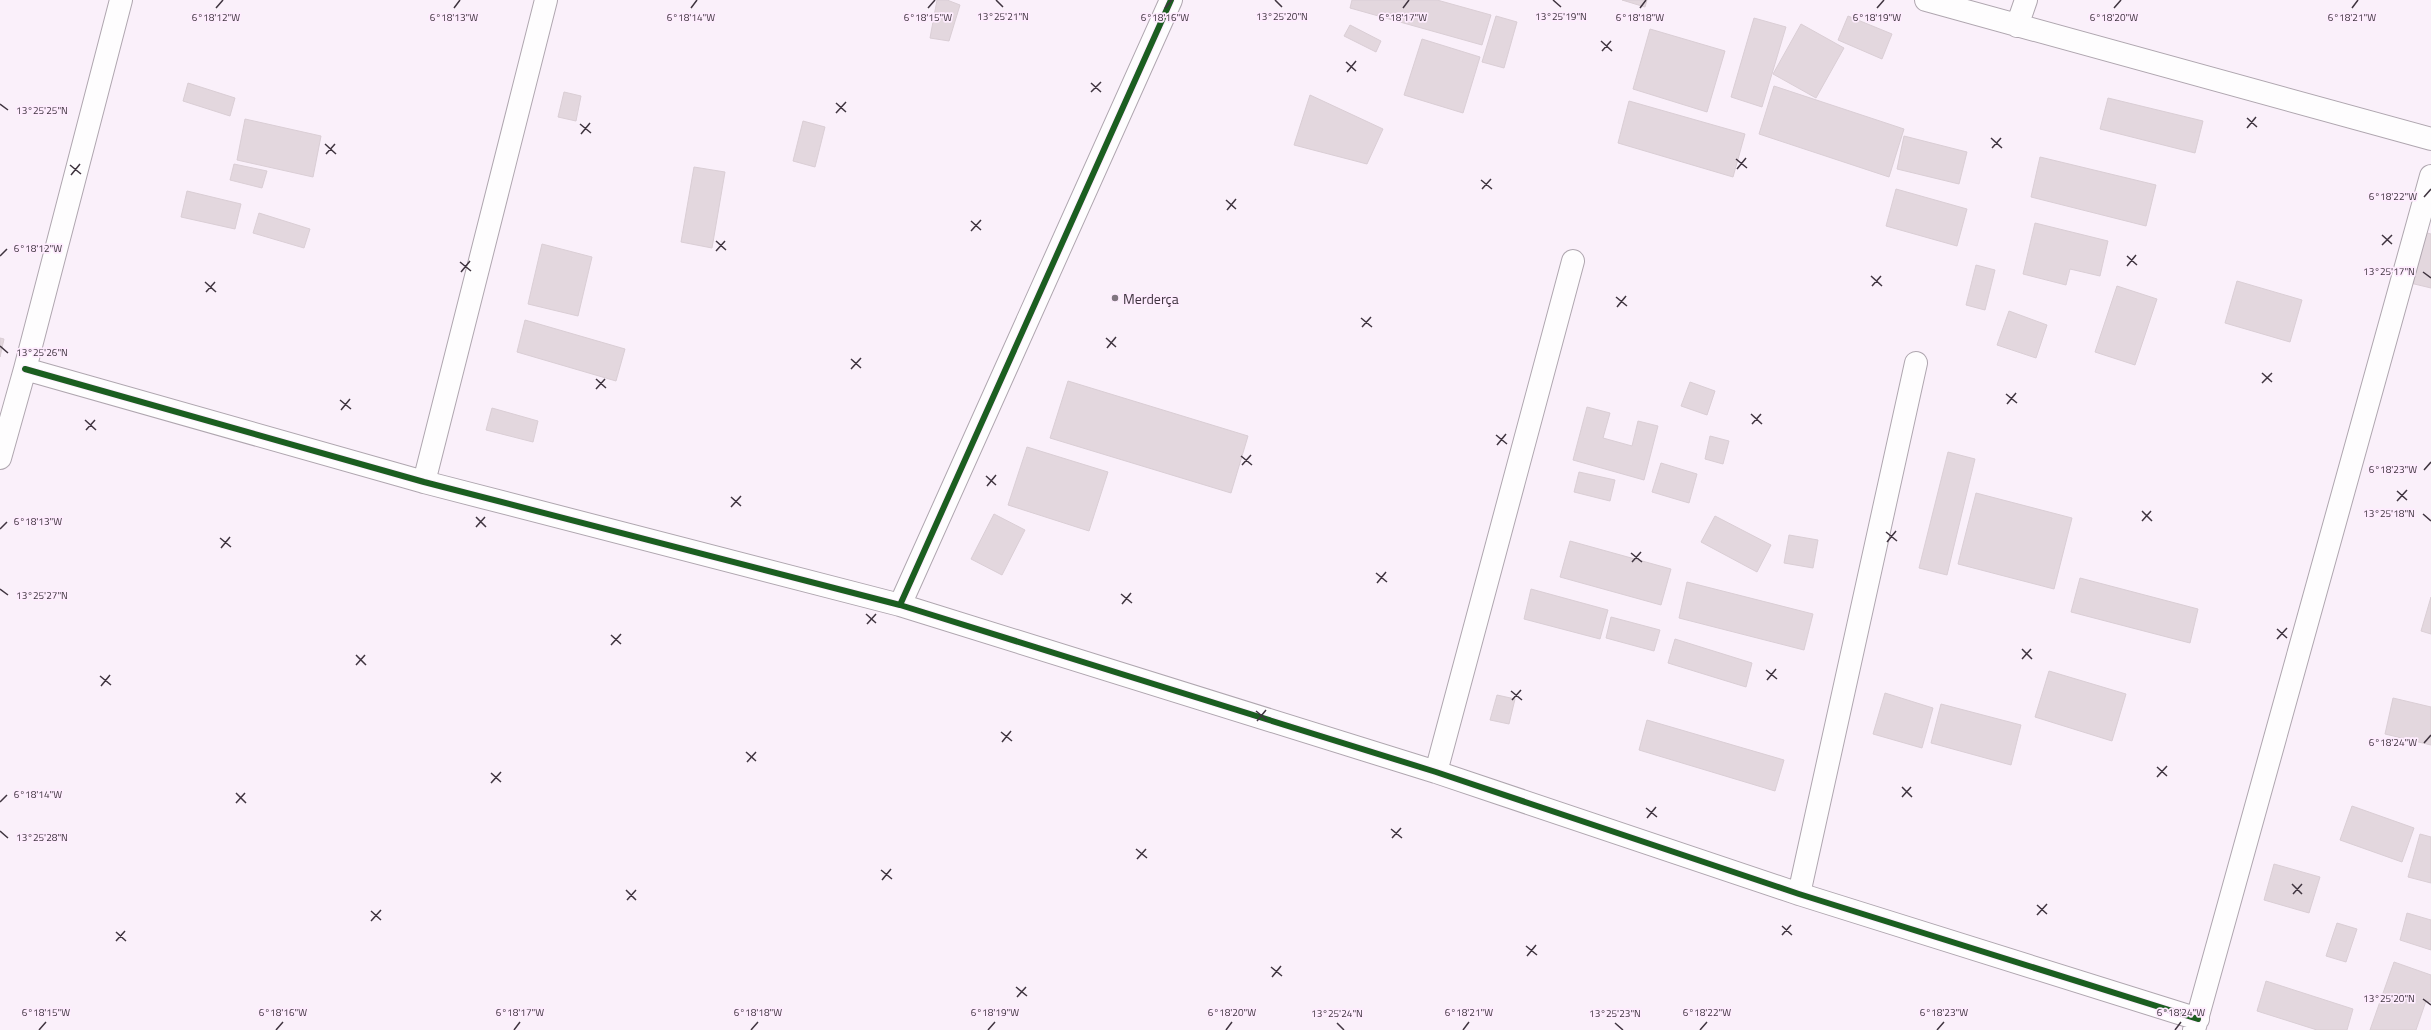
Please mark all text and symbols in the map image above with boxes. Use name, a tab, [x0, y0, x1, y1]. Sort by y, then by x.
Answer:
text: 13°25'21"N	[977, 9, 1029, 24]
text: 13°25'20"N	[1256, 9, 1308, 24]
text: 13°25'19"N	[1535, 9, 1587, 24]
text: 6°18'12"W	[192, 10, 240, 25]
text: 6°18'13"W	[430, 10, 478, 25]
text: 6°18'14"W	[667, 10, 715, 25]
text: 6°18'15"W	[904, 10, 952, 25]
text: 6°18'16"W	[1141, 10, 1189, 25]
text: 6°18'17"W	[1379, 10, 1427, 25]
text: 6°18'18"W	[1616, 10, 1664, 25]
text: 6°18'19"W	[1853, 10, 1901, 25]
text: 6°18'20"W	[2090, 10, 2138, 25]
text: 6°18'21"W	[2328, 10, 2376, 25]
text: 13°25'25"N	[16, 103, 68, 118]
text: 6°18'22"W	[2369, 189, 2417, 204]
text: 6°18'12"W	[14, 241, 62, 256]
text: 13°25'17"N	[2363, 264, 2415, 279]
place label: Merderça	[1123, 288, 1179, 309]
marker: Merderça	[1110, 293, 1120, 303]
text: 13°25'26"N	[16, 345, 68, 360]
text: 6°18'23"W	[2369, 462, 2417, 477]
text: 13°25'18"N	[2363, 506, 2415, 521]
text: 6°18'13"W	[14, 514, 62, 529]
text: 13°25'27"N	[16, 588, 68, 603]
text: 6°18'24"W	[2369, 735, 2417, 750]
text: 6°18'14"W	[14, 787, 62, 802]
text: 13°25'28"N	[16, 830, 68, 845]
text: 13°25'20"N	[2363, 991, 2415, 1006]
text: 6°18'15"W	[22, 1005, 70, 1020]
text: 6°18'16"W	[259, 1005, 307, 1020]
text: 6°18'17"W	[496, 1005, 544, 1020]
text: 6°18'18"W	[734, 1005, 782, 1020]
text: 6°18'19"W	[971, 1005, 1019, 1020]
text: 6°18'20"W	[1208, 1005, 1256, 1020]
text: 6°18'21"W	[1445, 1005, 1493, 1020]
text: 6°18'22"W	[1683, 1005, 1731, 1020]
text: 6°18'23"W	[1920, 1005, 1968, 1020]
text: 6°18'24"W	[2157, 1005, 2205, 1020]
text: 13°25'24"N	[1311, 1006, 1363, 1021]
text: 13°25'23"N	[1589, 1006, 1641, 1021]

